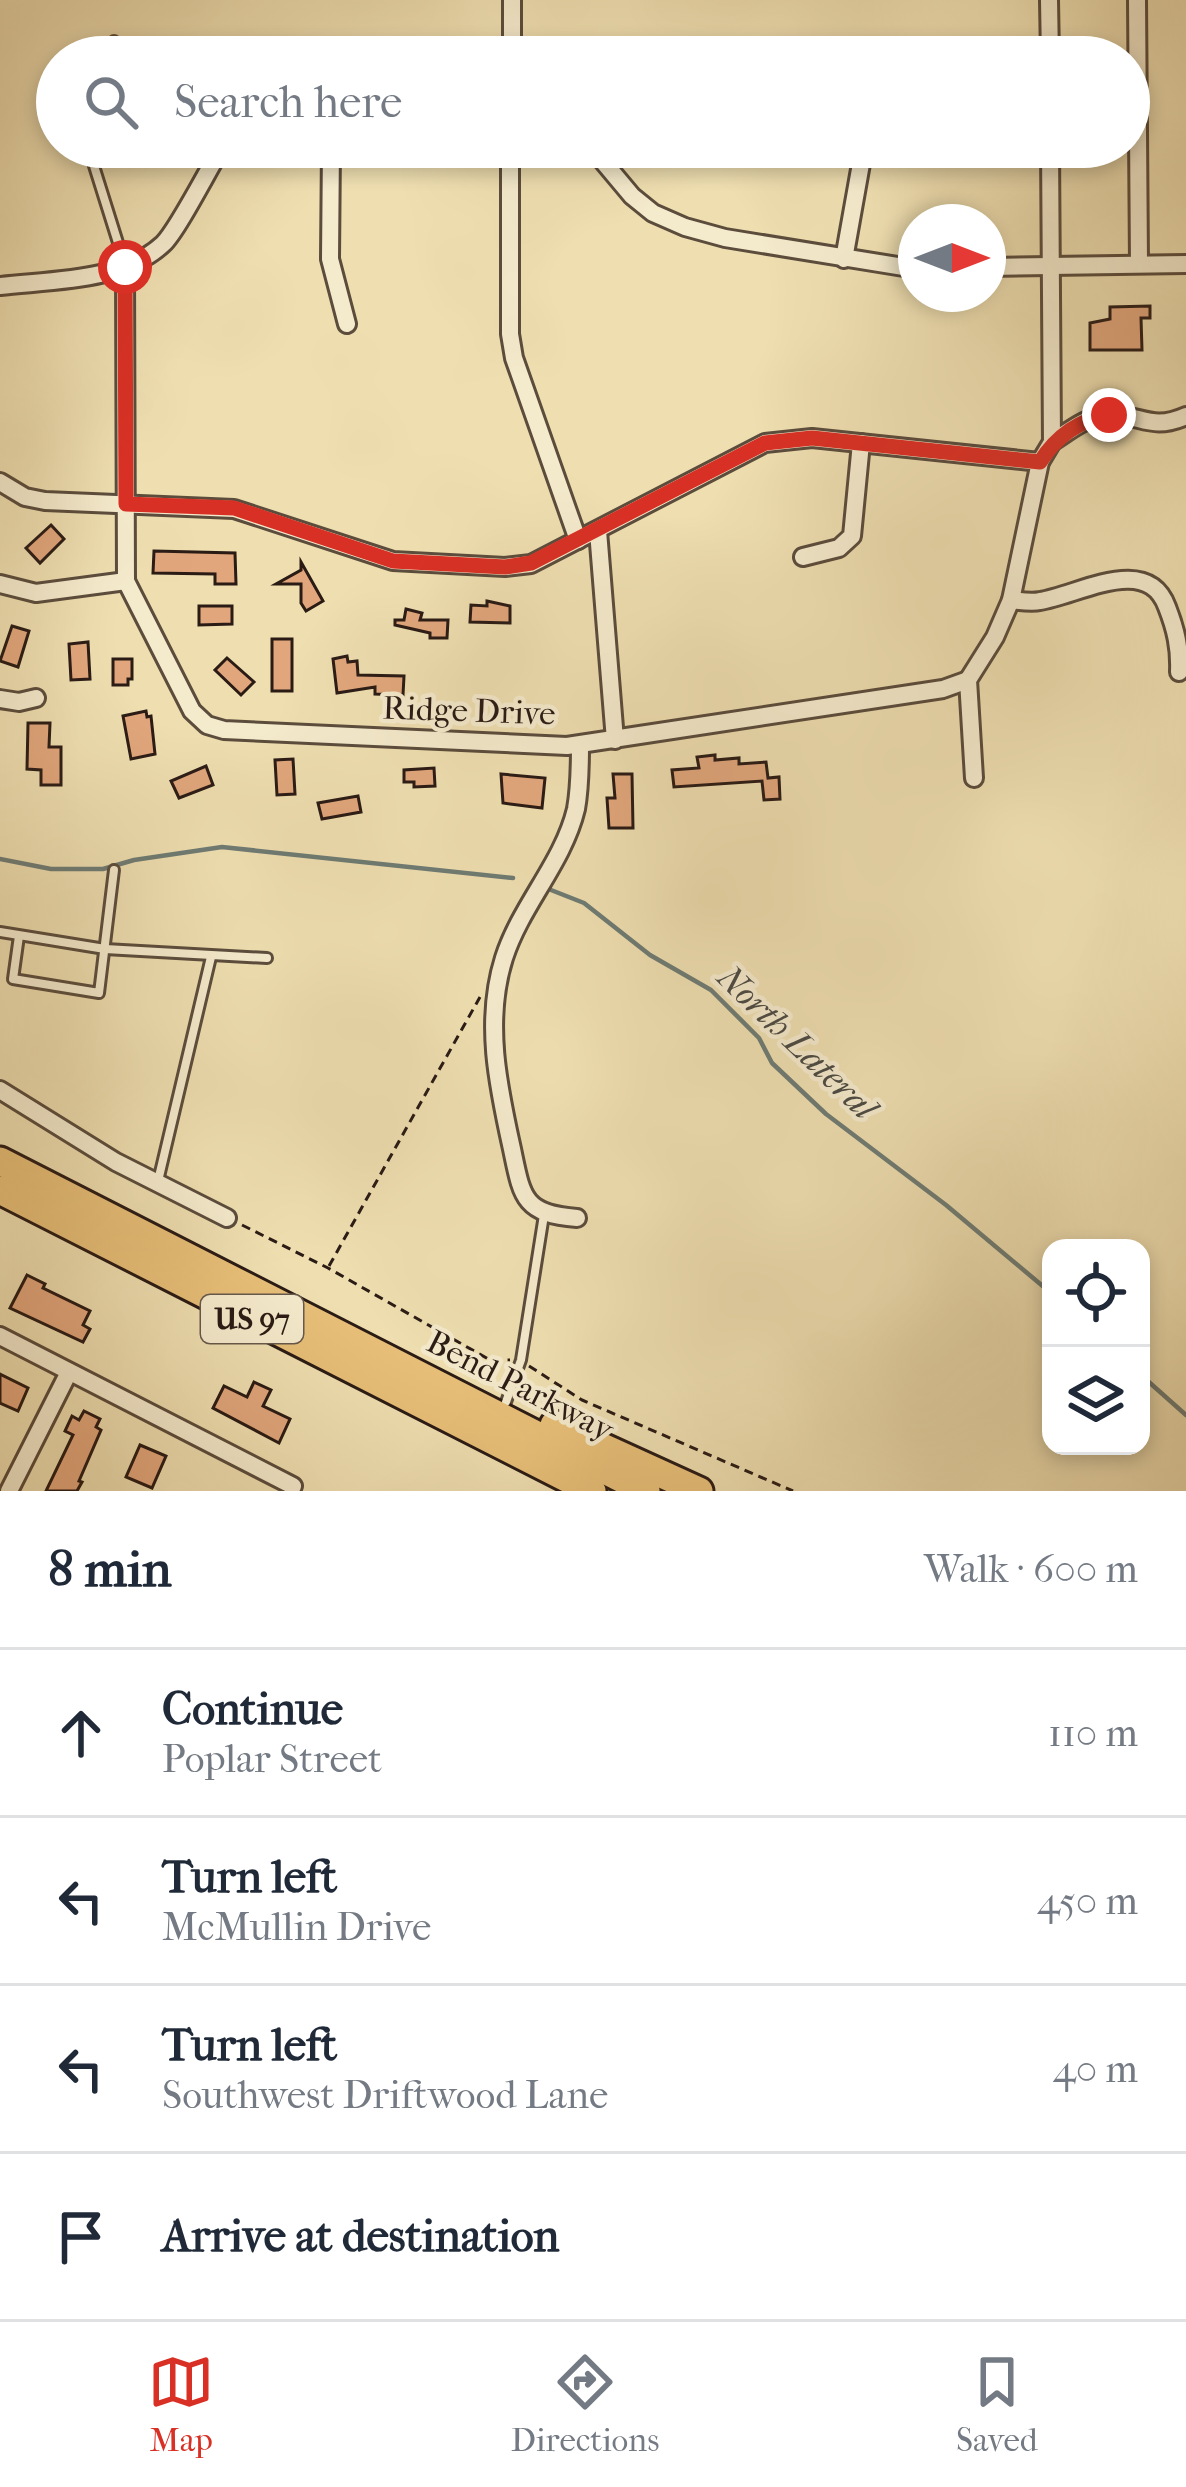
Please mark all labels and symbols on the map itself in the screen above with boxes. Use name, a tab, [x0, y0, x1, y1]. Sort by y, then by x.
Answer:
north arrow	[898, 204, 1006, 312]
route start	[98, 240, 152, 294]
route end	[1082, 388, 1136, 442]
street label: Ridge Drive	[382, 688, 556, 734]
water label: North Lateral	[707, 955, 888, 1131]
road number: US 97	[201, 1295, 303, 1343]
street label: Bend Parkway	[420, 1322, 621, 1450]

